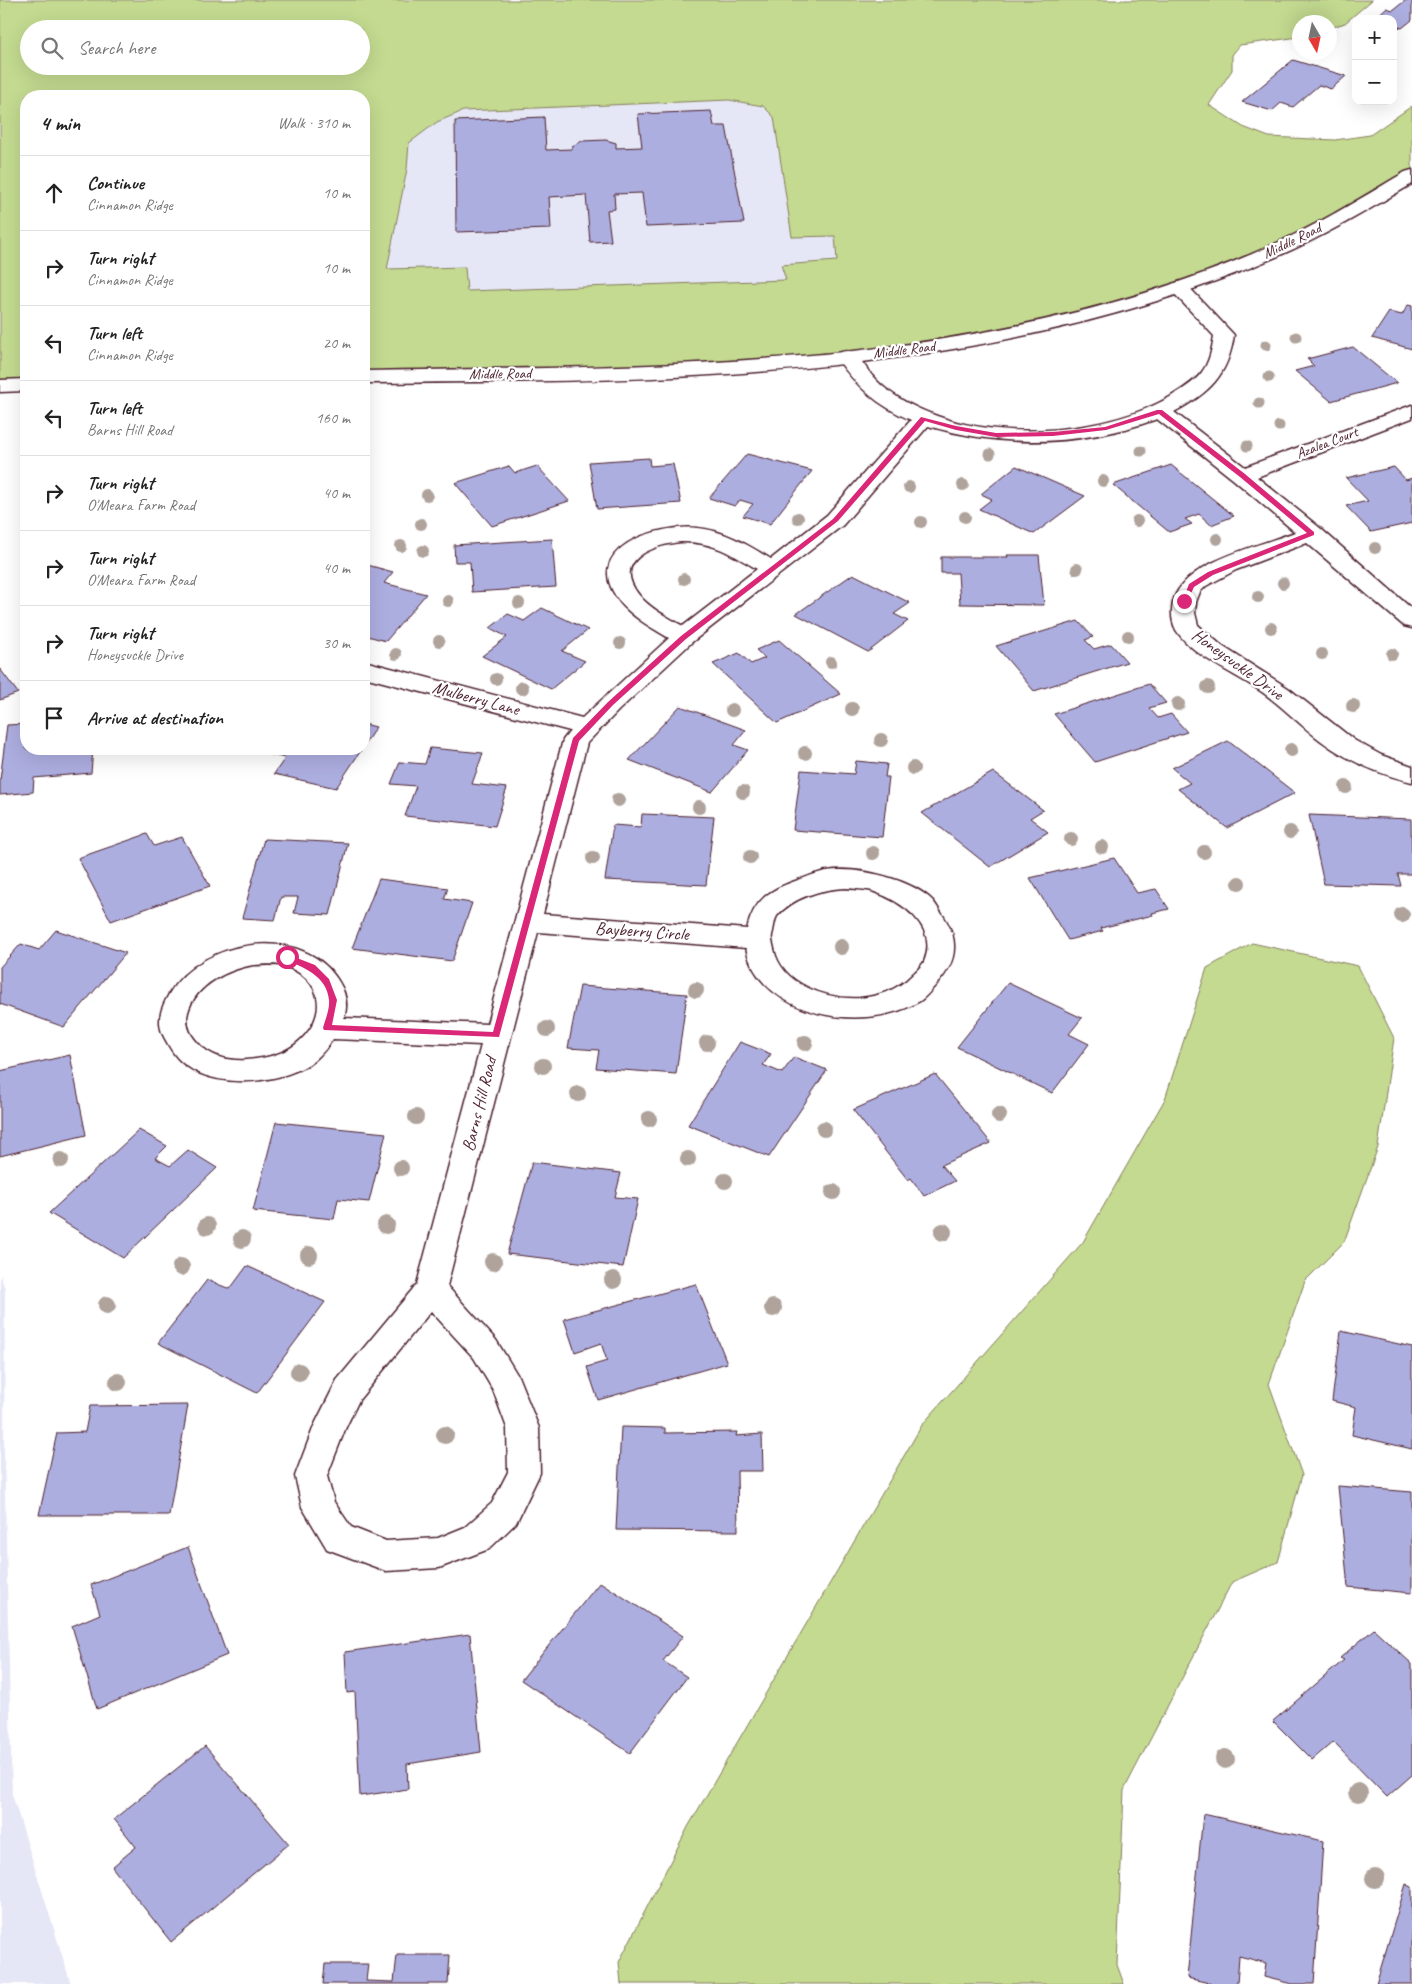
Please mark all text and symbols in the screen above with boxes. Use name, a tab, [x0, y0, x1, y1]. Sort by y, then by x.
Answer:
north arrow	[1292, 15, 1337, 60]
map controls	[1352, 15, 1397, 105]
button: +	[1352, 15, 1397, 60]
search box	[20, 20, 370, 75]
icon: search	[38, 34, 66, 62]
text: Search here	[78, 36, 155, 60]
button: −	[1352, 60, 1397, 105]
text: 4 min	[40, 110, 80, 136]
text: Walk · 310 m	[278, 113, 350, 133]
text: Continue	[87, 171, 144, 195]
icon: ahead	[40, 179, 68, 207]
text: 10 m	[323, 183, 350, 203]
text: Cinnamon Ridge	[87, 195, 173, 215]
street label: Middle Road	[1260, 218, 1326, 263]
text: Turn right	[87, 246, 154, 270]
icon: right	[40, 254, 68, 282]
text: 10 m	[323, 258, 350, 278]
text: Cinnamon Ridge	[87, 270, 173, 290]
text: Turn left	[87, 321, 142, 345]
icon: left	[40, 329, 68, 357]
text: 20 m	[323, 333, 350, 353]
street label: Middle Road	[872, 337, 938, 363]
text: Cinnamon Ridge	[87, 345, 173, 365]
street label: Middle Road	[469, 364, 533, 384]
text: Turn left	[87, 396, 142, 420]
icon: left	[40, 404, 68, 432]
text: 160 m	[316, 408, 350, 428]
text: Barns Hill Road	[87, 420, 173, 440]
street label: Azalea Court	[1293, 422, 1362, 463]
text: Turn right	[87, 471, 154, 495]
icon: right	[40, 479, 68, 507]
text: 40 m	[323, 483, 350, 503]
text: O'Meara Farm Road	[87, 495, 195, 515]
text: Turn right	[87, 546, 154, 570]
icon: right	[40, 554, 68, 582]
text: 40 m	[323, 558, 350, 578]
text: O'Meara Farm Road	[87, 570, 195, 590]
route end	[1173, 590, 1196, 613]
text: Turn right	[87, 621, 154, 645]
street label: Honeysuckle Drive	[1188, 623, 1289, 705]
icon: right	[40, 629, 68, 657]
text: 30 m	[323, 633, 350, 653]
text: Honeysuckle Drive	[87, 645, 183, 665]
street label: Mulberry Lane	[430, 676, 523, 720]
icon: arrive	[40, 704, 68, 732]
text: Arrive at destination	[87, 706, 223, 730]
street label: Bayberry Circle	[594, 917, 691, 945]
route start	[276, 946, 299, 969]
street label: Barns Hill Road	[457, 1052, 502, 1153]

